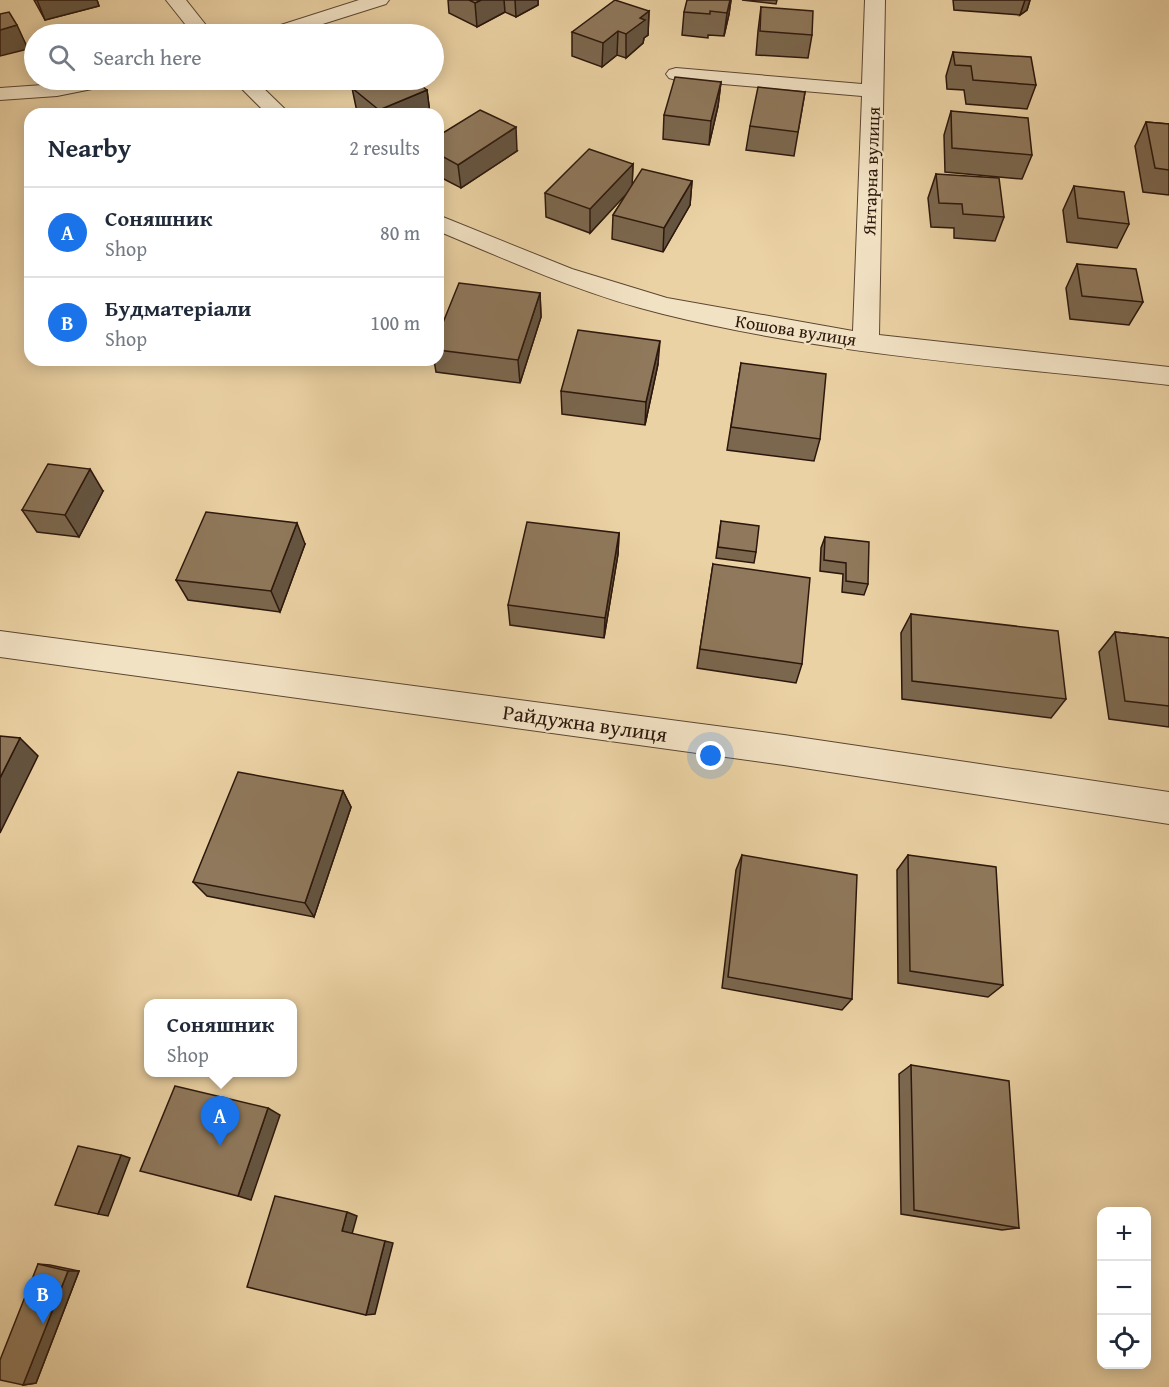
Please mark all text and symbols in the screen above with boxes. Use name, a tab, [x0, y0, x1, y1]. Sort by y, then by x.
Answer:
search box	[24, 24, 444, 90]
icon: search	[45, 41, 78, 74]
text: Search here	[93, 41, 202, 73]
street label: Янтарна вулиця	[855, 106, 887, 237]
text: Nearby	[48, 128, 131, 167]
text: 2 results	[349, 133, 420, 162]
text: Соняшник	[105, 202, 212, 234]
text: A	[61, 218, 74, 247]
text: 80 m	[380, 218, 420, 247]
text: Shop	[105, 234, 147, 263]
text: Будматеріали	[105, 292, 251, 324]
street label: Кошова вулиця	[734, 307, 858, 353]
text: B	[61, 308, 74, 337]
text: 100 m	[370, 308, 420, 337]
text: Shop	[105, 324, 147, 353]
street label: Райдужна вулиця	[501, 696, 670, 750]
your location	[696, 741, 725, 770]
popup	[144, 999, 297, 1077]
text: Соняшник	[167, 1008, 274, 1040]
text: Shop	[167, 1040, 209, 1069]
pin: A	[200, 1096, 240, 1146]
map controls	[1097, 1207, 1151, 1369]
button: +	[1097, 1207, 1151, 1261]
button: −	[1097, 1261, 1151, 1315]
pin: B	[24, 1274, 63, 1324]
button: locate	[1097, 1315, 1151, 1369]

